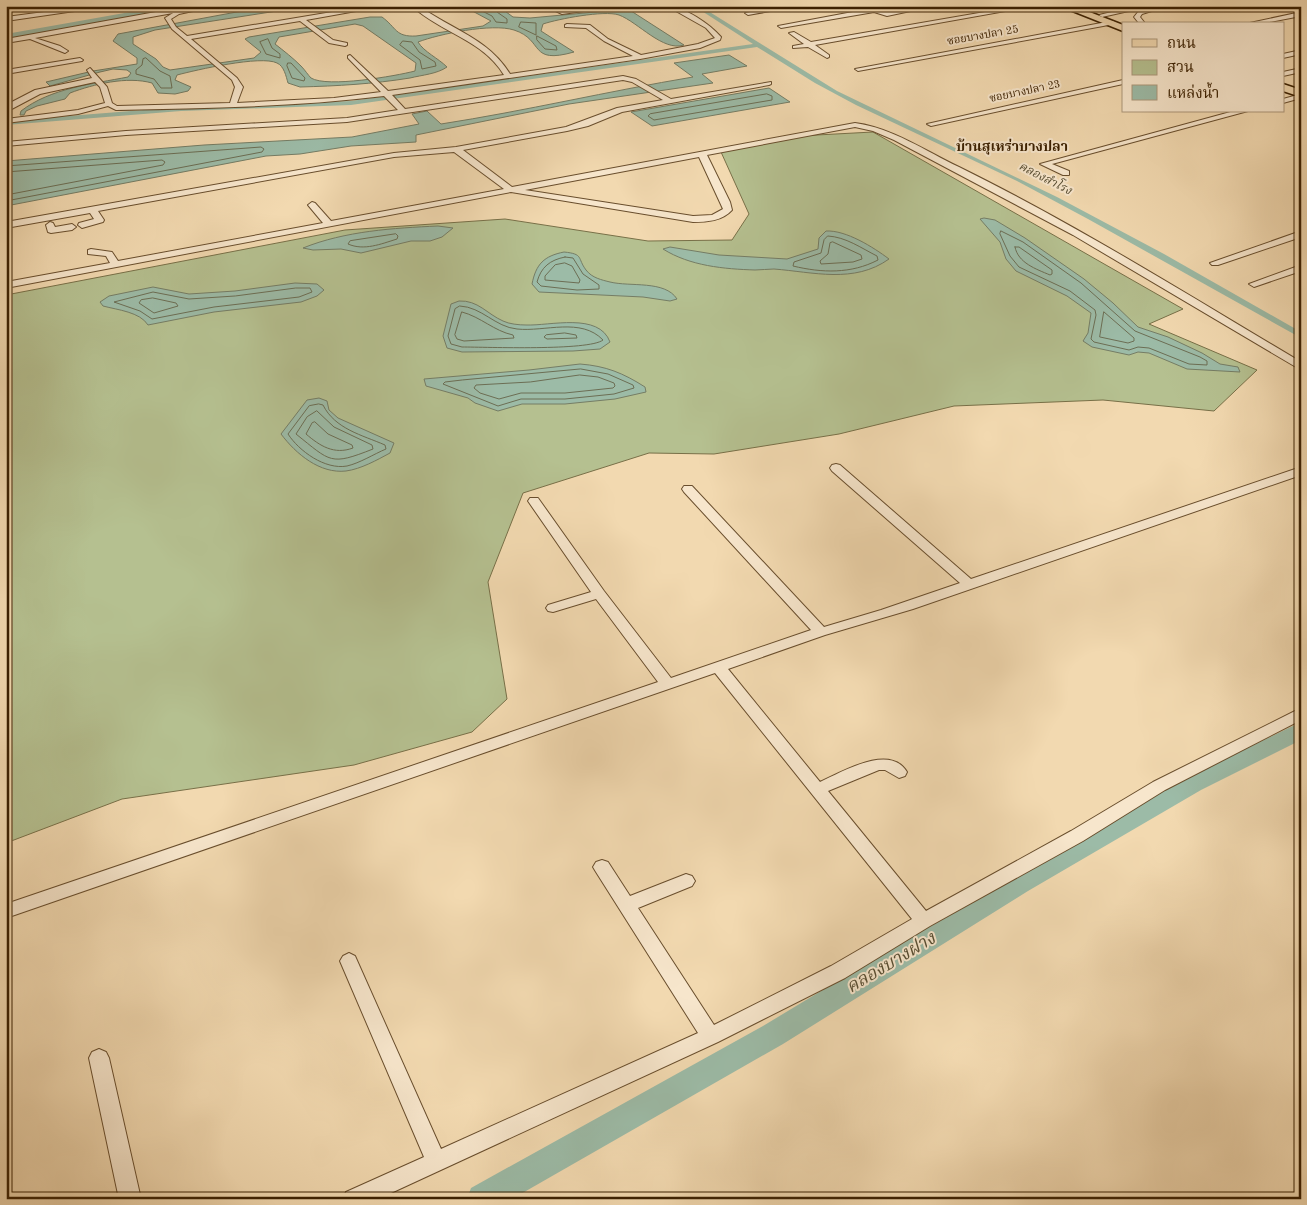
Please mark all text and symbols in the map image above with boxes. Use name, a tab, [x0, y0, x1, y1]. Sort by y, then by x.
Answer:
legend	[1122, 22, 1284, 112]
street label: ซอยบางปลา 25	[946, 24, 1020, 48]
text: ถนน	[1167, 37, 1196, 52]
text: สวน	[1167, 61, 1194, 76]
street label: ซอยบางปลา 23	[989, 79, 1061, 105]
text: แหล่งน้ำ	[1167, 82, 1219, 102]
district label: บ้านสุเหร่าบางปลา	[956, 138, 1068, 155]
water label: คลองสำโรง	[1017, 157, 1076, 198]
water label: คลองบางฝาง	[843, 929, 940, 997]

